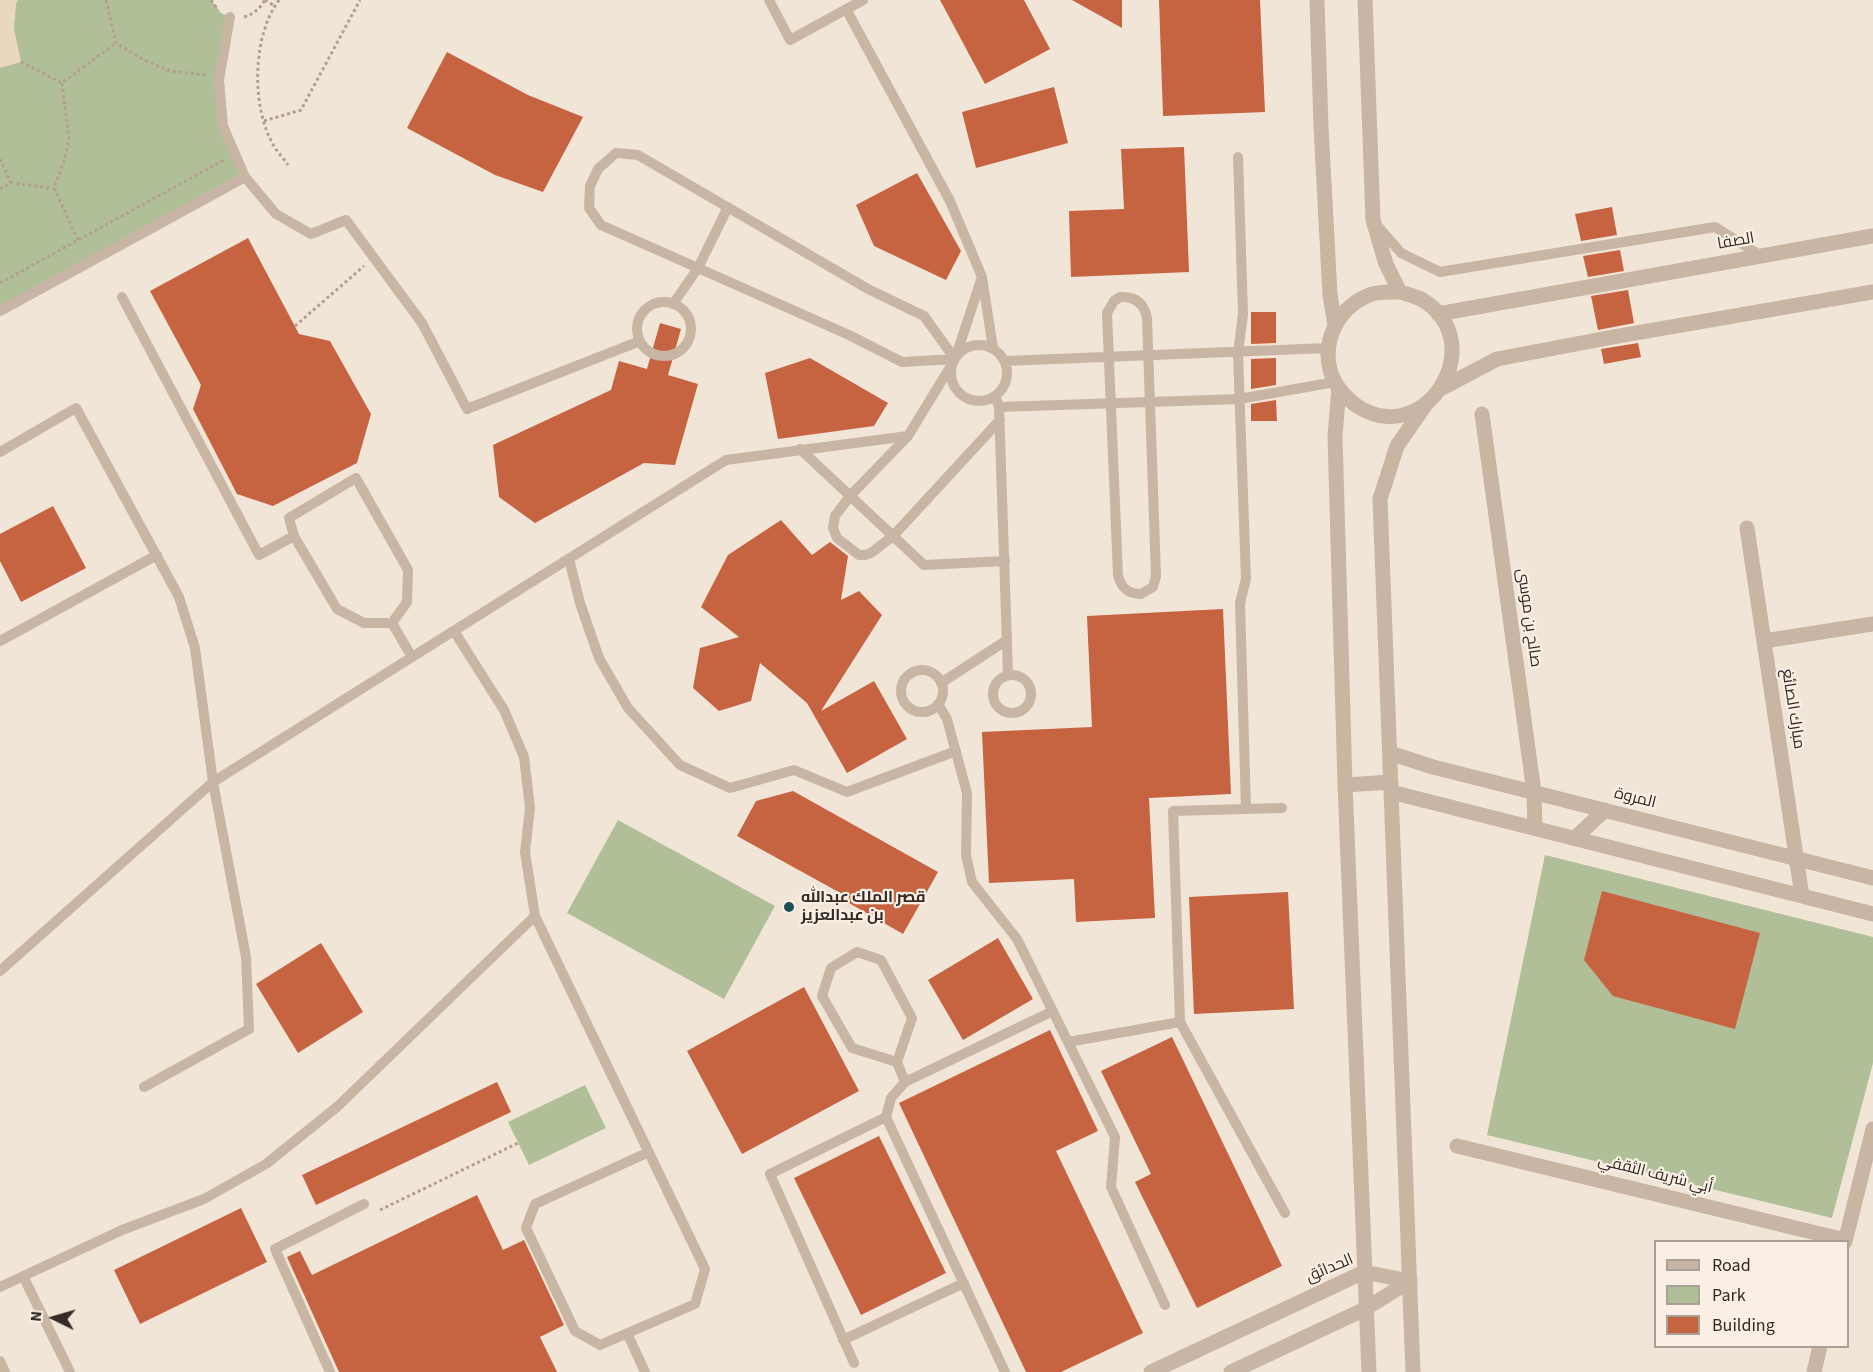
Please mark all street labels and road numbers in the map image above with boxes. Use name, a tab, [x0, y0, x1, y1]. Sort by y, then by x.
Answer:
street label: الصفا	[1716, 229, 1756, 255]
street label: صالح بن موسى	[1512, 567, 1544, 669]
street label: مبارك الصائغ	[1776, 667, 1808, 751]
street label: المروة	[1612, 785, 1658, 813]
street label: أبي شريف الثقفي	[1596, 1151, 1714, 1199]
street label: الحدائق	[1303, 1250, 1357, 1288]

